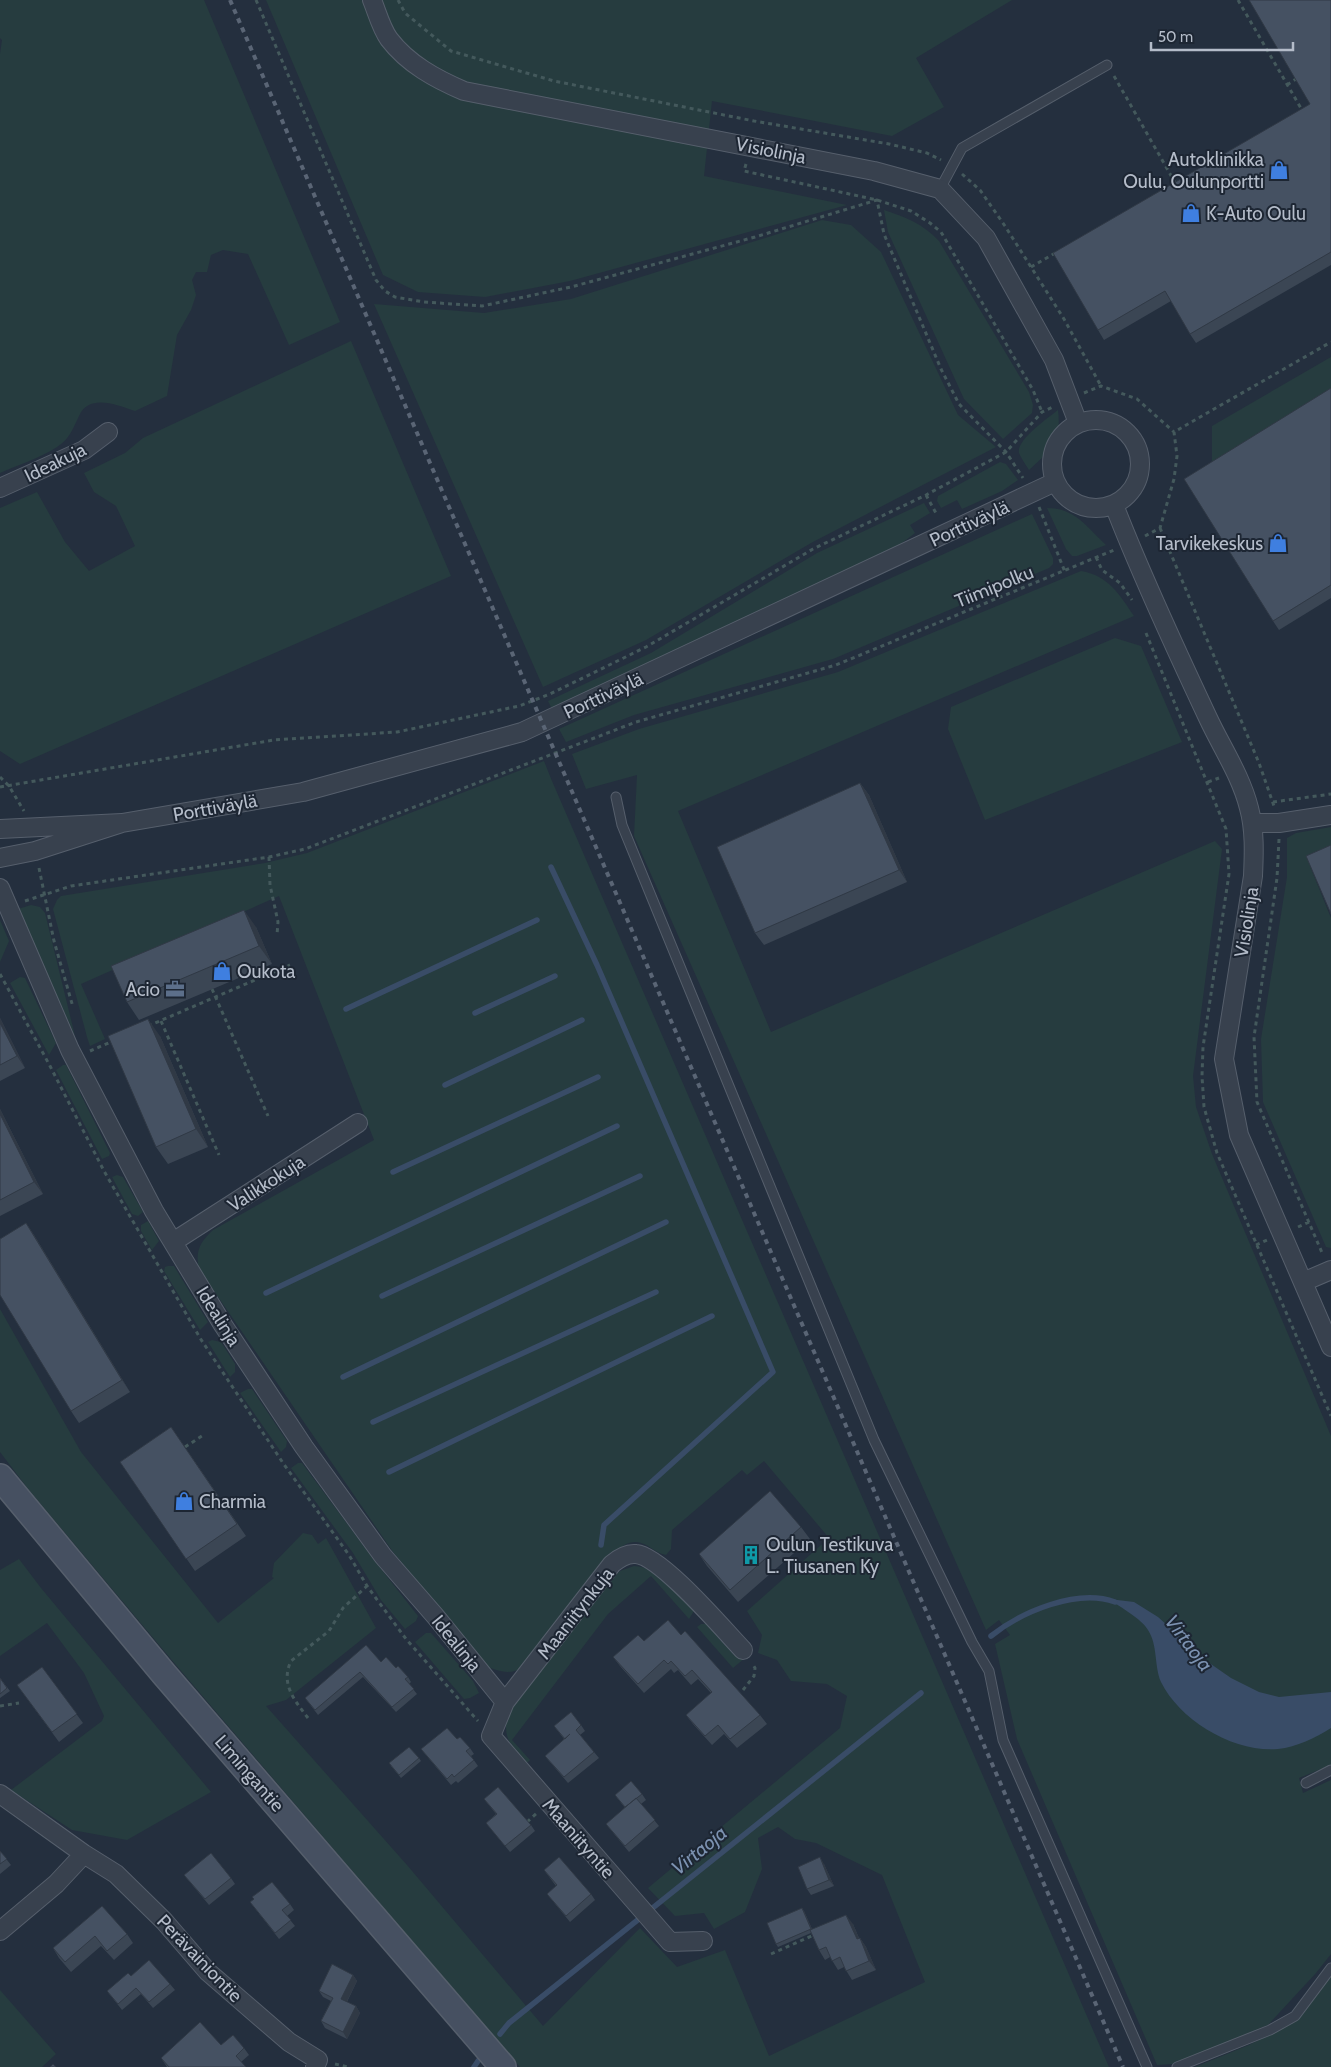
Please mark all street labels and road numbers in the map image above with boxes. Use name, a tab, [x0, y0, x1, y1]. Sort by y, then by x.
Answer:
street label: Visiolinja	[734, 132, 808, 169]
street label: Ideakuja	[21, 438, 90, 487]
street label: Porttiväylä	[926, 495, 1013, 552]
street label: Tiimipolku	[952, 560, 1037, 613]
street label: Porttiväylä	[560, 667, 647, 724]
street label: Porttiväylä	[171, 789, 259, 826]
street label: Visiolinja	[1230, 885, 1263, 959]
street label: Valikkokuja	[223, 1150, 309, 1217]
street label: Idealinja	[191, 1282, 246, 1350]
street label: Maaniitynkuja	[532, 1563, 618, 1664]
street label: Idealinja	[427, 1610, 486, 1676]
street label: Limingantie	[210, 1730, 289, 1817]
street label: Maaniityntie	[538, 1793, 620, 1883]
street label: Perävainiontie	[152, 1910, 247, 2007]

